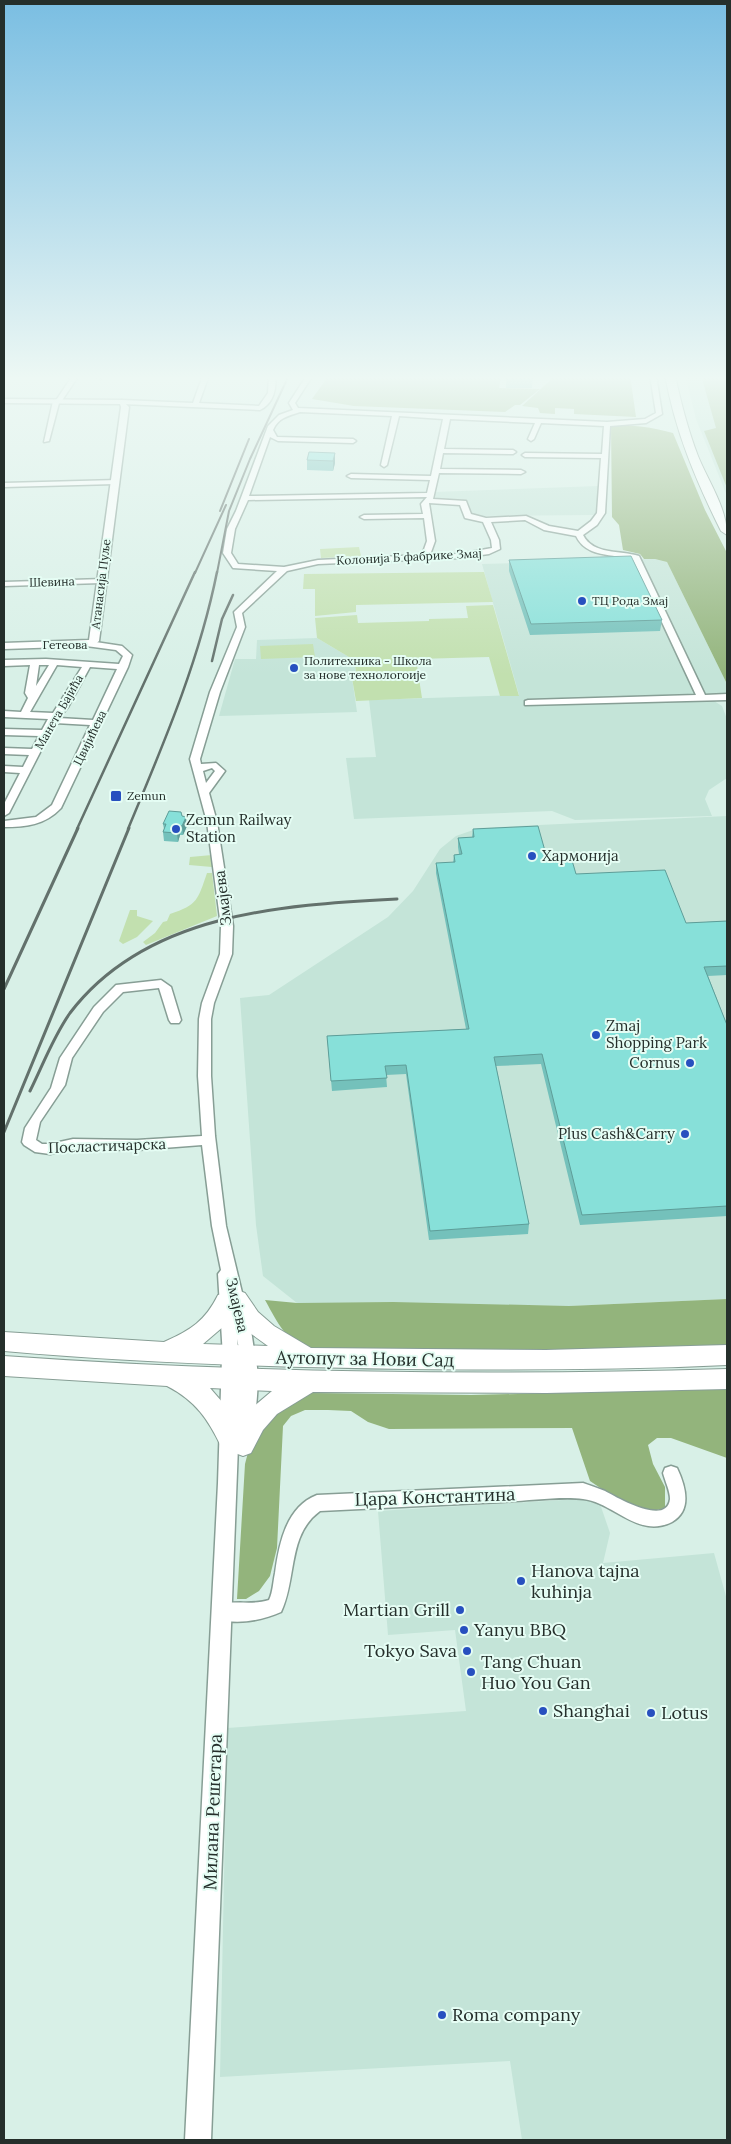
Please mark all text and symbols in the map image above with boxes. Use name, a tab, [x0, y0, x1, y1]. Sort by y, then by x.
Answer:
street label: Атанасија Пуље	[87, 538, 114, 631]
street label: Колонија Б фабрике Змај	[336, 545, 482, 568]
street label: Шевина	[29, 573, 75, 590]
place label: ТЦ Рода Змај	[592, 593, 668, 608]
marker: ТЦ Рода Змај	[576, 595, 588, 607]
street label: Гетеова	[43, 637, 87, 652]
place label: Политехника - Школа за нове технологоије	[304, 653, 432, 682]
marker: Политехника - Школа за нове технологоије	[288, 662, 300, 674]
street label: Манета Бајића	[31, 672, 86, 752]
street label: Цвијићева	[70, 708, 109, 768]
place label: Zemun	[127, 788, 166, 803]
marker: Zemun	[109, 789, 123, 803]
place label: Zemun Railway Station	[186, 810, 292, 846]
marker: Zemun Railway Station	[170, 823, 182, 835]
place label: Хармонија	[542, 846, 619, 865]
marker: Хармонија	[526, 850, 538, 862]
street label: Змајева	[210, 869, 235, 927]
place label: Zmaj Shopping Park	[606, 1016, 707, 1052]
marker: Zmaj Shopping Park	[590, 1029, 602, 1041]
place label: Cornus	[629, 1053, 680, 1072]
marker: Cornus	[684, 1057, 696, 1069]
place label: Plus Cash&Carry	[558, 1124, 675, 1143]
marker: Plus Cash&Carry	[679, 1128, 691, 1140]
street label: Посластичарска	[48, 1134, 167, 1157]
street label: Змајева	[222, 1276, 253, 1334]
street label: Аутопут за Нови Сад	[275, 1345, 455, 1372]
street label: Цара Константина	[354, 1482, 516, 1511]
place label: Hanova tajna kuhinja	[531, 1559, 640, 1603]
marker: Hanova tajna kuhinja	[515, 1575, 527, 1587]
place label: Martian Grill	[343, 1598, 450, 1621]
marker: Martian Grill	[454, 1604, 466, 1616]
place label: Yanyu BBQ	[473, 1618, 567, 1641]
marker: Yanyu BBQ	[458, 1624, 470, 1636]
place label: Tokyo Sava	[364, 1639, 457, 1662]
marker: Tokyo Sava	[461, 1645, 473, 1657]
place label: Tang Chuan Huo You Gan	[481, 1650, 591, 1694]
marker: Tang Chuan Huo You Gan	[465, 1666, 477, 1678]
place label: Shanghai	[553, 1699, 630, 1722]
place label: Lotus	[661, 1701, 708, 1724]
marker: Shanghai	[537, 1705, 549, 1717]
marker: Lotus	[645, 1707, 657, 1719]
street label: Милана Решетара	[198, 1733, 227, 1891]
place label: Roma company	[452, 2003, 581, 2026]
marker: Roma company	[436, 2009, 448, 2021]

